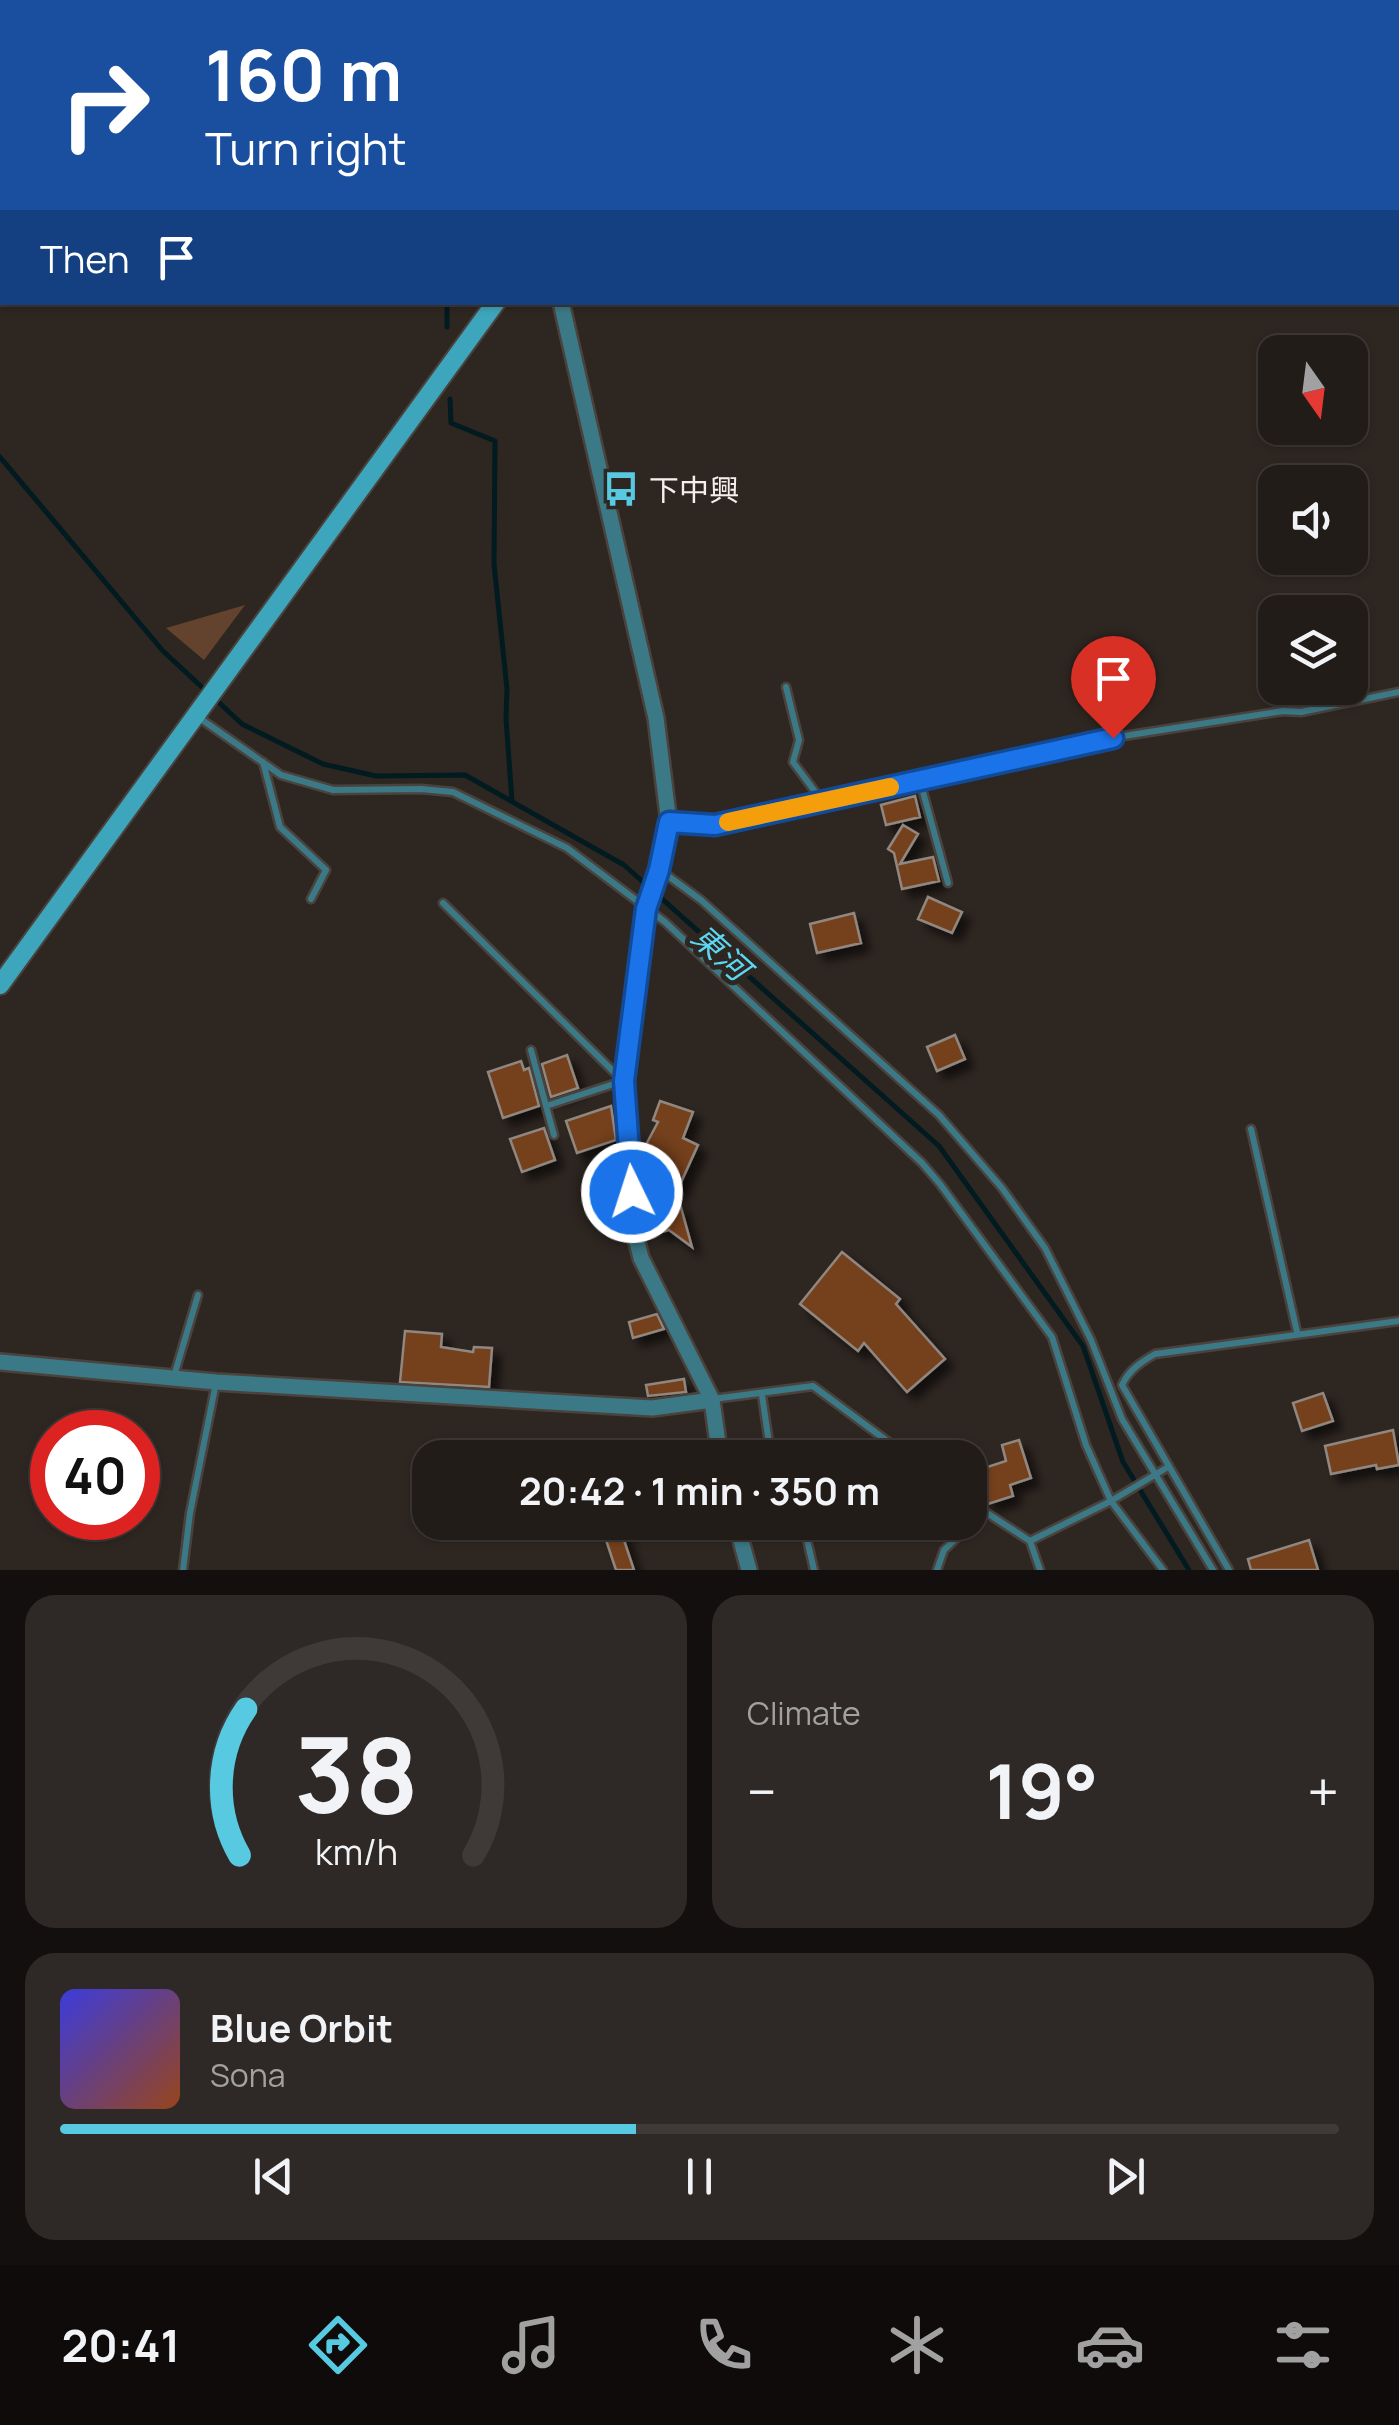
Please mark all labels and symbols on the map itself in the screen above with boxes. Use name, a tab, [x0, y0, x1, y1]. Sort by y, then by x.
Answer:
north arrow	[1258, 335, 1368, 445]
place label: 下中興	[649, 469, 739, 510]
bus stop icon: 下中興	[602, 470, 640, 508]
pin	[1071, 636, 1156, 739]
water label: 東河	[682, 914, 764, 994]
position arrow	[580, 1140, 684, 1244]
speed limit sign: 40	[30, 1410, 160, 1540]

